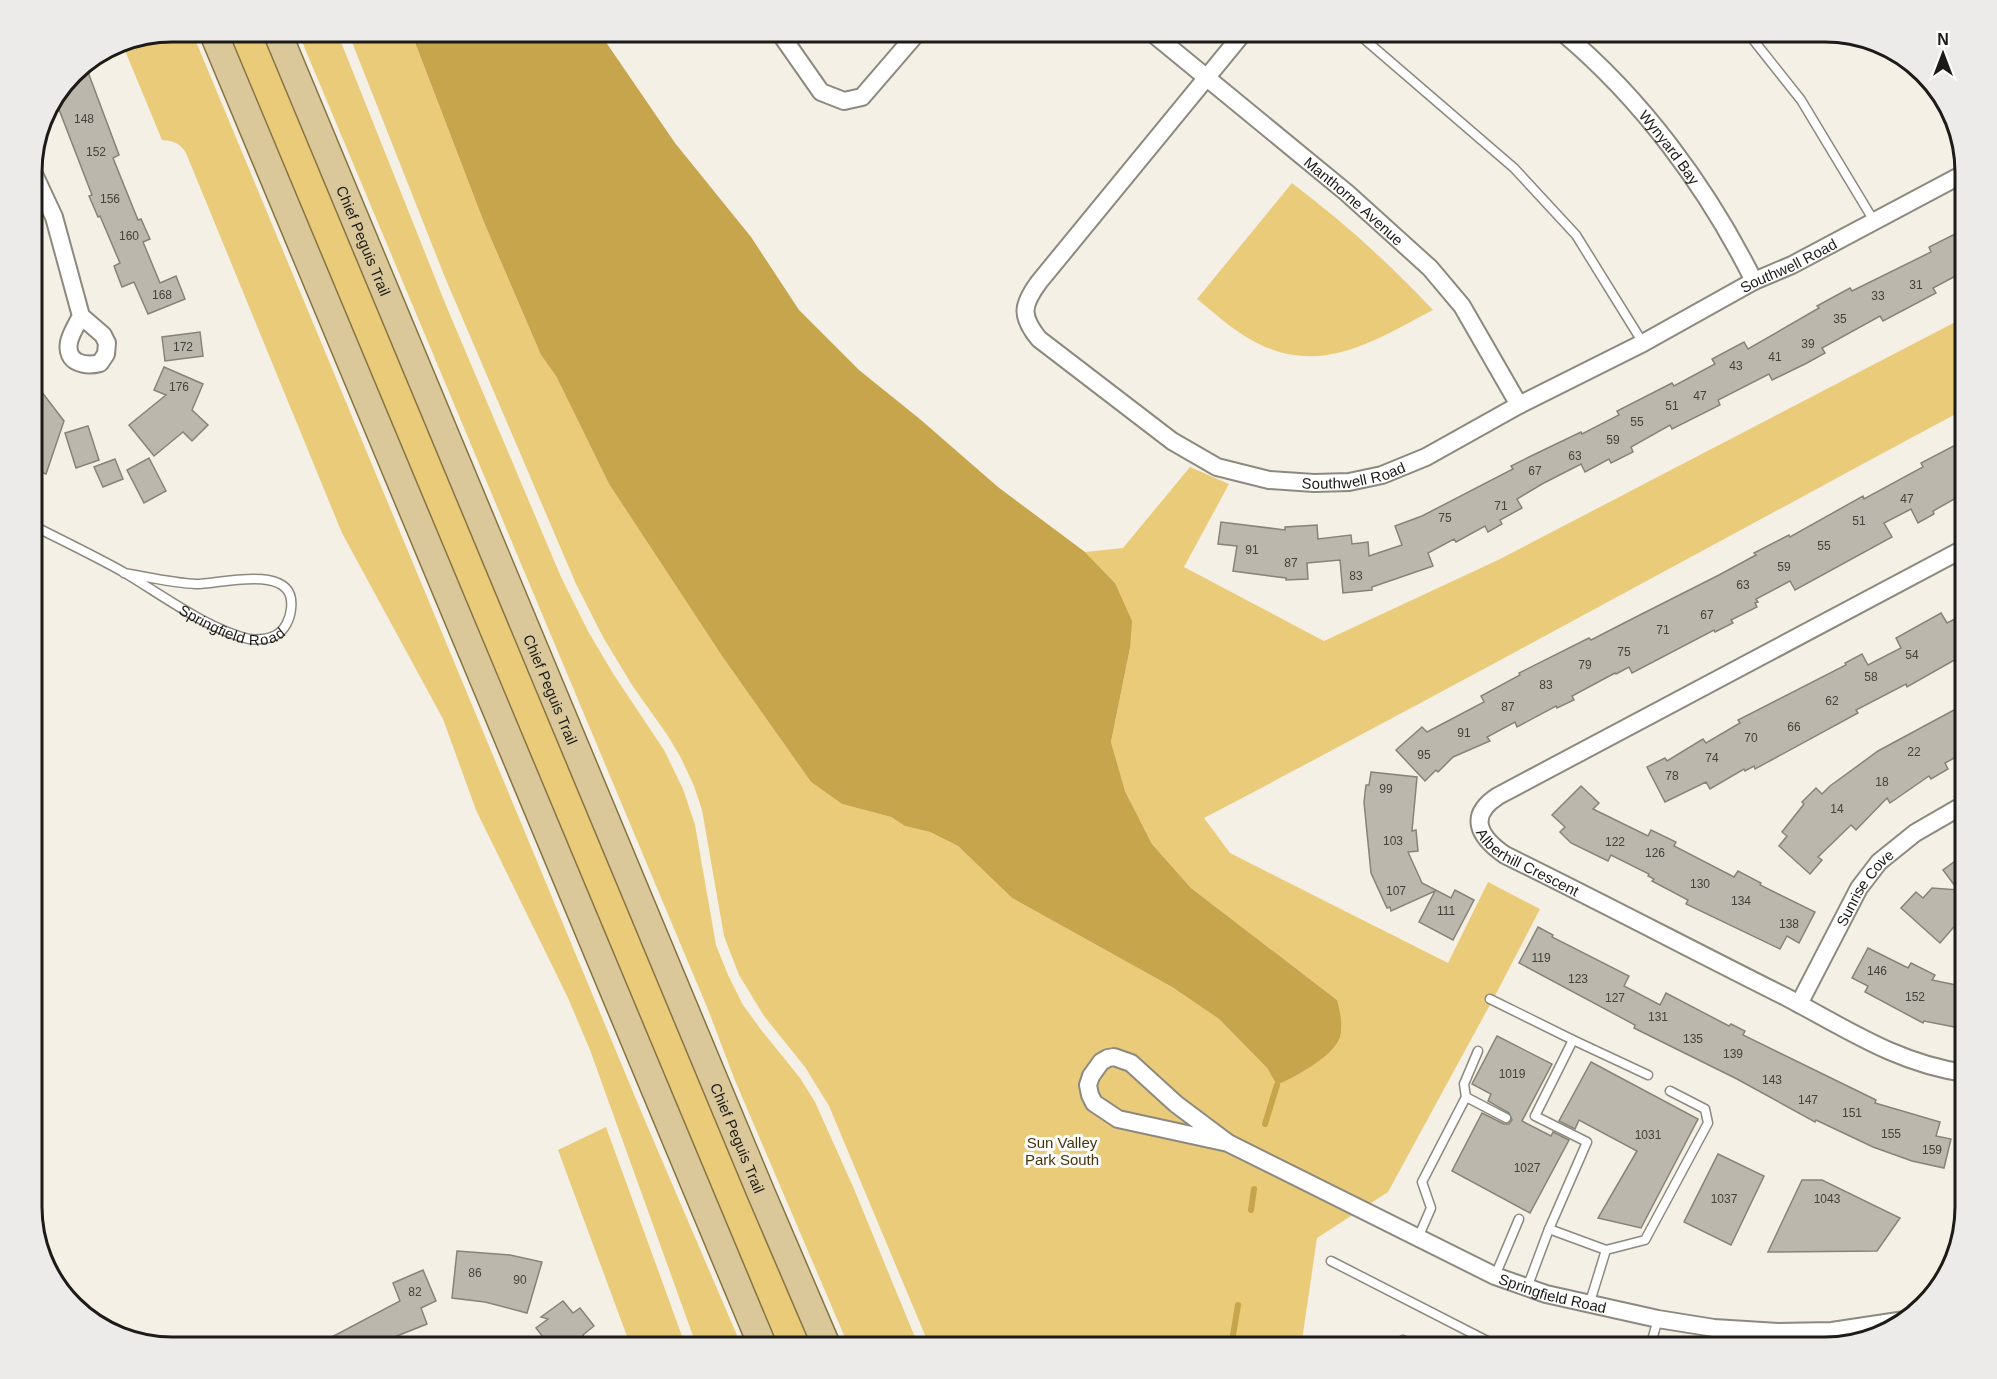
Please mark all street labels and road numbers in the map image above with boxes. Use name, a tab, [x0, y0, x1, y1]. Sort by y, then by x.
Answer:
street label: Wynyard Bay	[1636, 106, 1704, 188]
street label: Manthorne Avenue	[1301, 153, 1407, 248]
street label: Chief Peguis Trail	[333, 183, 394, 298]
street label: Southwell Road	[1737, 234, 1839, 296]
street label: Southwell Road	[1301, 458, 1408, 492]
street label: Springfield Road	[176, 601, 288, 648]
street label: Chief Peguis Trail	[520, 632, 581, 747]
street label: Alberhill Crescent	[1473, 825, 1583, 899]
street label: Sunrise Cove	[1832, 846, 1897, 929]
street label: Chief Peguis Trail	[707, 1080, 768, 1195]
street label: Springfield Road	[1497, 1270, 1608, 1316]

